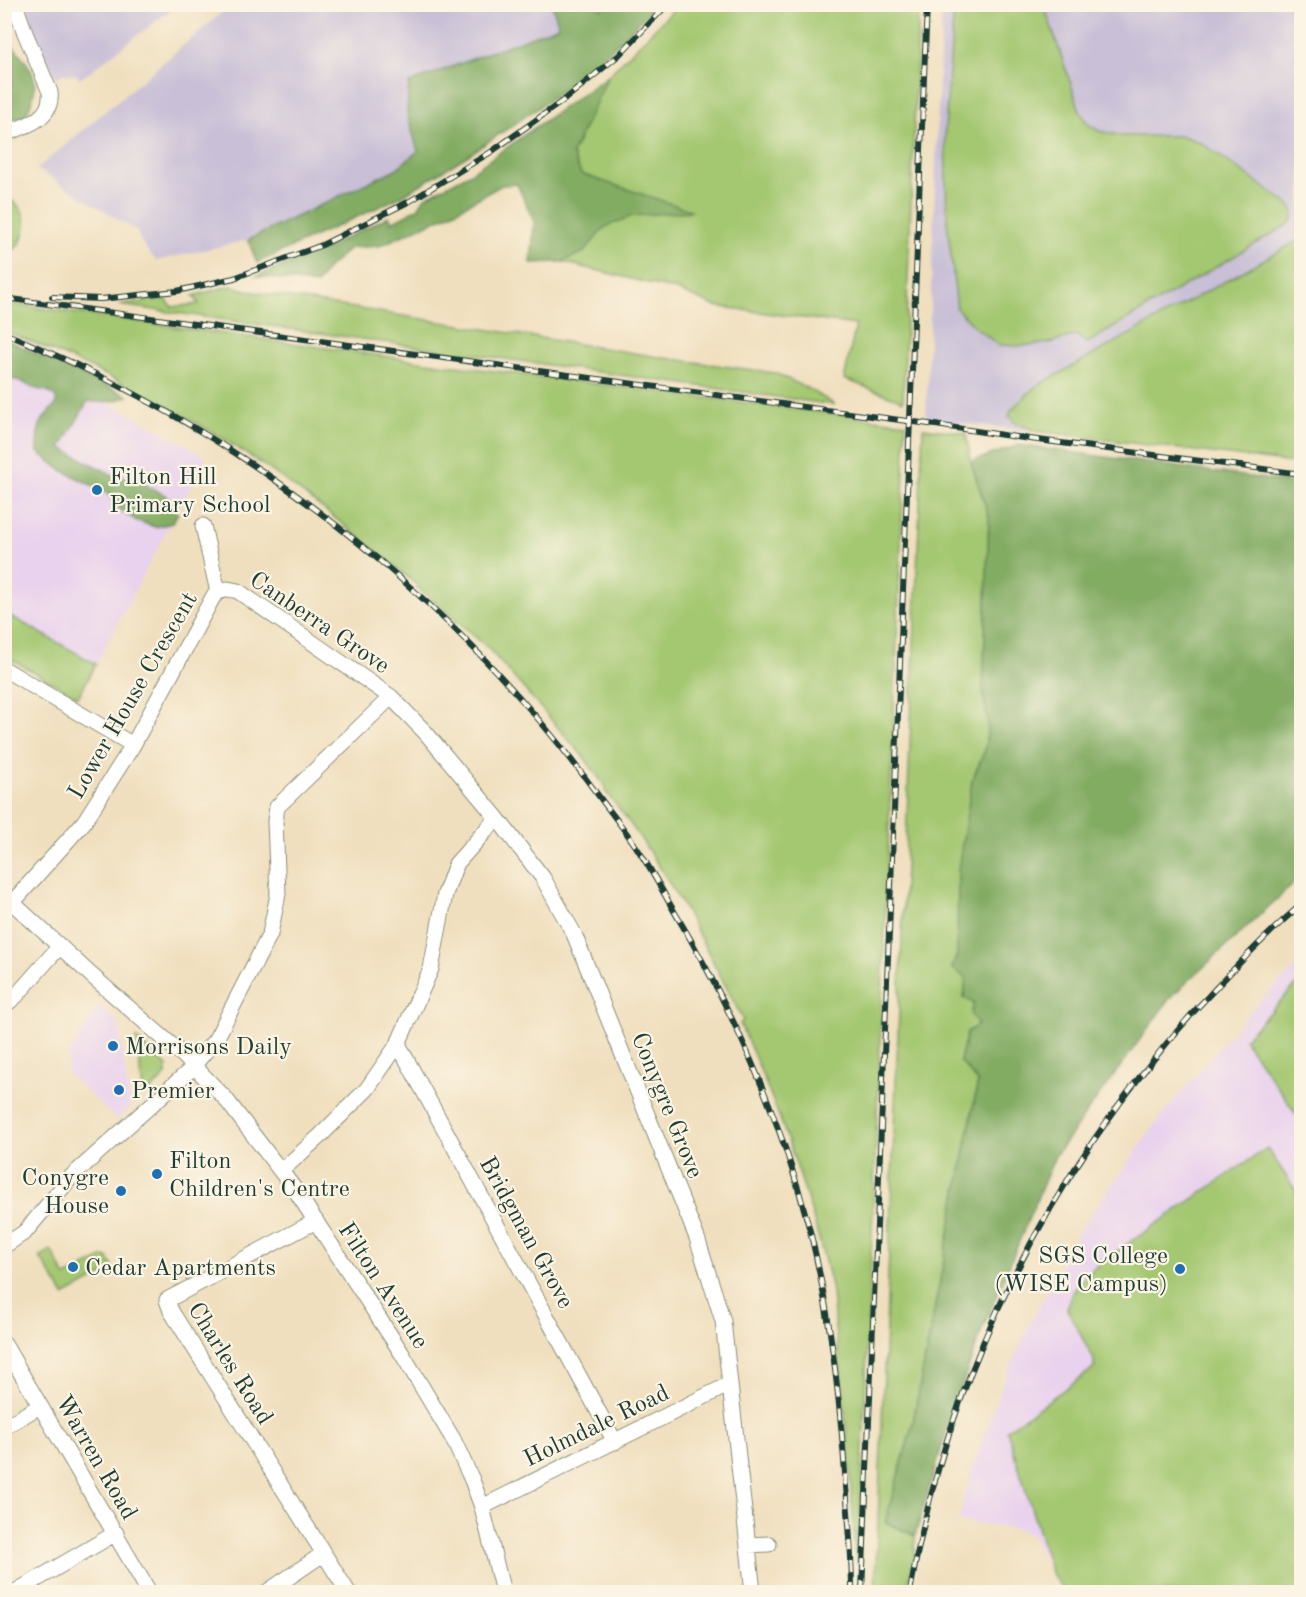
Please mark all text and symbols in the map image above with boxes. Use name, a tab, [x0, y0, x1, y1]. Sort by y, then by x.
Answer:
place label: Filton Hill Primary School	[109, 466, 271, 518]
marker: Filton Hill Primary School	[90, 483, 104, 497]
street label: Canberra Grove	[245, 568, 393, 679]
street label: Lower House Crescent	[65, 588, 203, 804]
street label: Conygre Grove	[626, 1029, 706, 1182]
place label: Morrisons Daily	[125, 1036, 292, 1060]
marker: Morrisons Daily	[106, 1039, 120, 1053]
place label: Premier	[131, 1080, 215, 1104]
marker: Premier	[112, 1083, 126, 1097]
place label: Filton Children's Centre	[169, 1150, 350, 1202]
street label: Bridgman Grove	[474, 1153, 577, 1313]
place label: Conygre House	[21, 1167, 109, 1219]
marker: Filton Children's Centre	[150, 1167, 164, 1181]
marker: Conygre House	[114, 1184, 128, 1198]
street label: Filton Avenue	[333, 1219, 432, 1354]
place label: SGS College (WISE Campus)	[994, 1245, 1168, 1297]
place label: Cedar Apartments	[85, 1257, 276, 1281]
marker: Cedar Apartments	[66, 1260, 80, 1274]
marker: SGS College (WISE Campus)	[1173, 1262, 1187, 1276]
street label: Charles Road	[182, 1299, 276, 1429]
street label: Holmdale Road	[520, 1381, 673, 1472]
street label: Warren Road	[50, 1392, 141, 1524]

